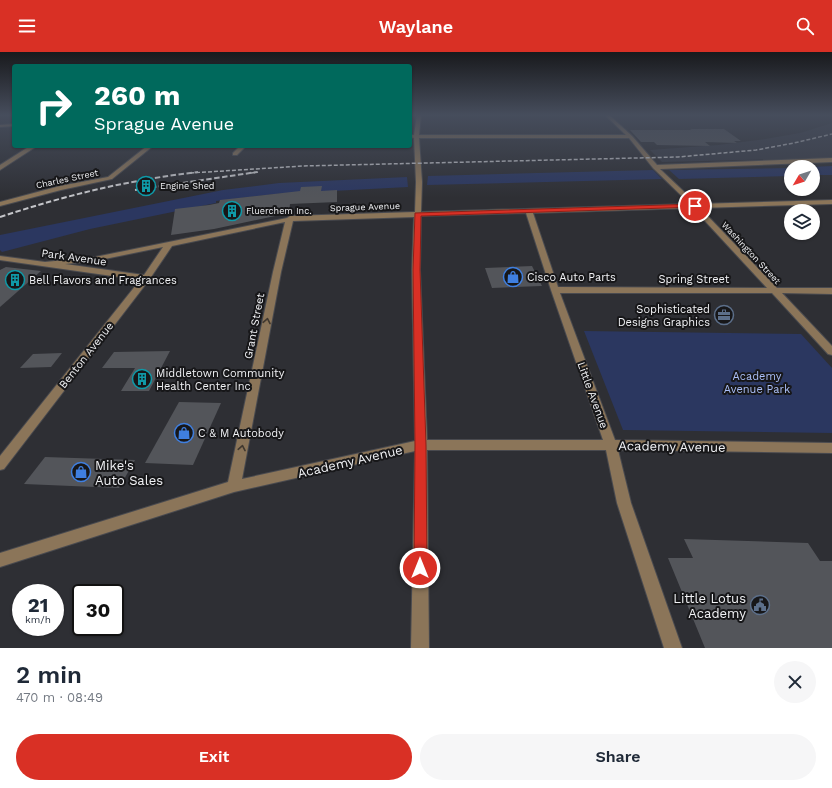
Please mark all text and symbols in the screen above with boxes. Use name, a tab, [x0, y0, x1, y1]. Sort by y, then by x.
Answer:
icon: menu	[16, 15, 38, 37]
icon: search	[794, 15, 816, 37]
text: Waylane	[379, 16, 453, 37]
text: 260 m	[94, 79, 180, 112]
icon: right	[28, 80, 80, 132]
text: Sprague Avenue	[94, 113, 234, 134]
north arrow	[784, 160, 820, 196]
map controls	[784, 160, 820, 240]
street label: Charles Street	[35, 167, 99, 190]
building icon: Engine Shed	[135, 175, 157, 197]
place label: Engine Shed	[160, 181, 215, 191]
pin	[678, 189, 712, 223]
icon: arrive	[684, 195, 706, 217]
building icon: Fluerchem Inc.	[221, 200, 243, 222]
street label: Sprague Avenue	[330, 201, 400, 213]
button: layers	[784, 204, 820, 240]
place label: Fluerchem Inc.	[246, 206, 312, 216]
street label: Washington Street	[720, 220, 783, 286]
street label: Park Avenue	[41, 246, 107, 268]
shop icon: Cisco Auto Parts	[502, 266, 524, 288]
building icon: Bell Flavors and Fragrances	[4, 269, 26, 291]
place label: Cisco Auto Parts	[527, 271, 616, 284]
street label: Spring Street	[659, 273, 730, 286]
place label: Bell Flavors and Fragrances	[29, 274, 177, 287]
street label: Grant Street	[242, 292, 267, 360]
place label: Sophisticated Designs Graphics	[618, 303, 710, 329]
office icon: Sophisticated Designs Graphics	[713, 304, 735, 326]
one-way arrow	[263, 318, 271, 324]
street label: Benton Avenue	[56, 320, 116, 391]
street label: Little Avenue	[574, 360, 611, 430]
place label: Middletown Community Health Center Inc	[156, 367, 285, 393]
building icon: Middletown Community Health Center Inc	[131, 368, 153, 390]
park label: Academy Avenue Park	[724, 370, 790, 396]
shop icon: C & M Autobody	[173, 422, 195, 444]
place label: C & M Autobody	[198, 427, 284, 440]
street label: Academy Avenue	[618, 438, 726, 455]
street label: Academy Avenue	[296, 442, 404, 481]
one-way arrow	[237, 445, 246, 451]
place label: Mike's Auto Sales	[95, 458, 163, 488]
shop icon: Mike's Auto Sales	[70, 461, 92, 483]
position arrow	[399, 547, 441, 589]
speed limit sign: 30	[72, 584, 124, 636]
place label: Little Lotus Academy	[673, 591, 746, 621]
text: 21	[28, 593, 48, 617]
public building icon: Little Lotus Academy	[749, 594, 771, 616]
text: km/h	[25, 614, 51, 625]
text: 2 min	[16, 661, 82, 689]
button: close	[774, 661, 816, 703]
text: 470 m · 08:49	[16, 690, 103, 705]
button: Exit	[16, 734, 412, 780]
button: Share	[420, 734, 816, 780]

